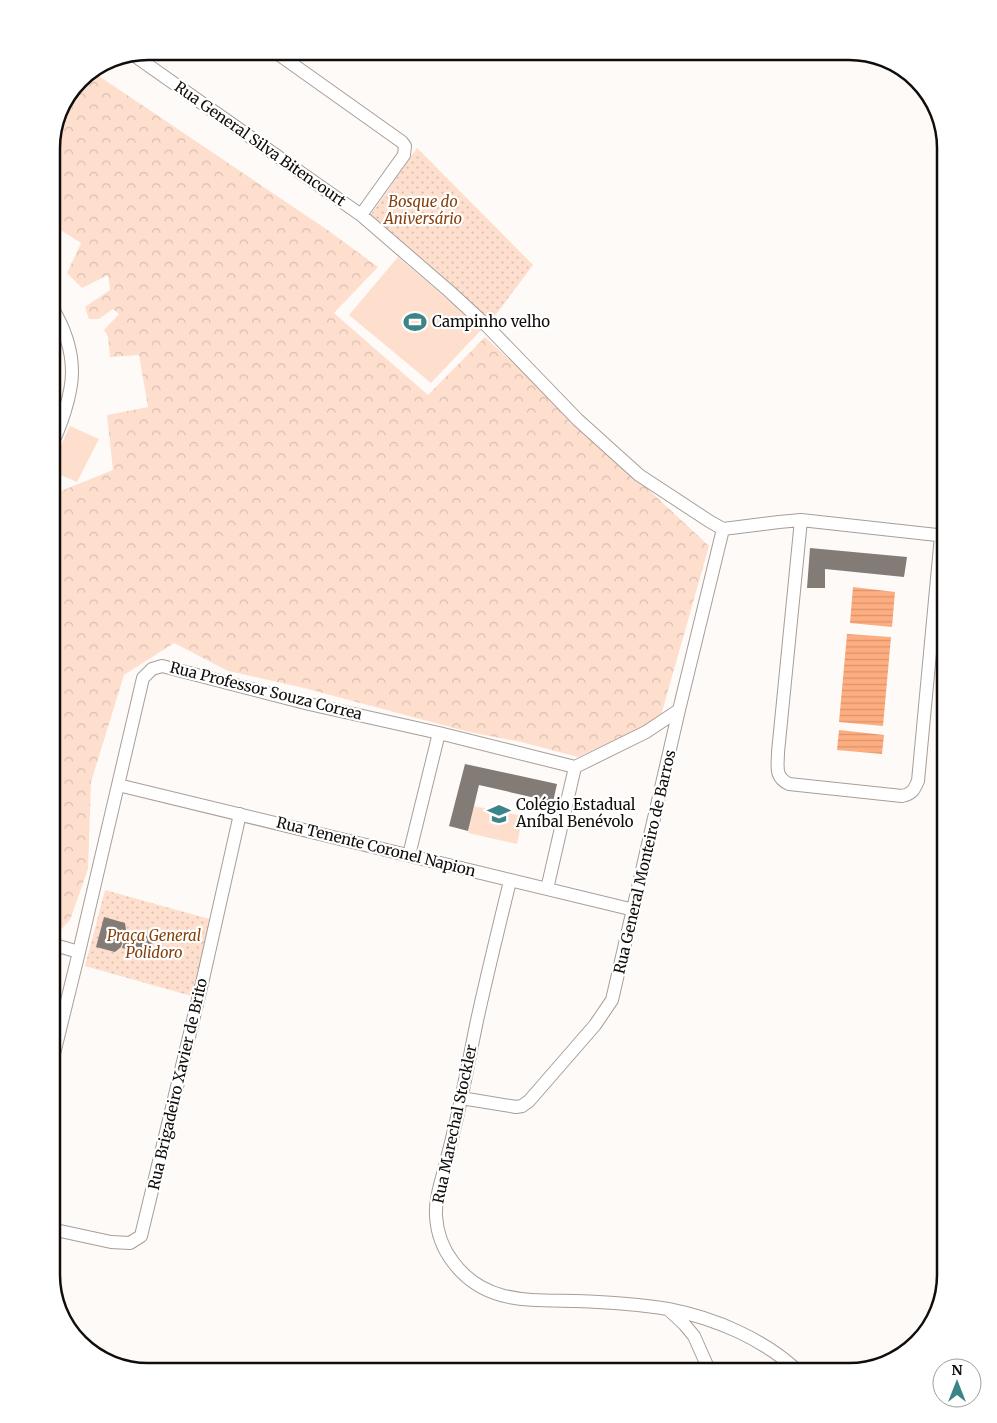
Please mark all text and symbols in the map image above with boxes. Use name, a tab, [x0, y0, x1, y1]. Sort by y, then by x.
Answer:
street label: Rua General Silva Bitencourt	[171, 77, 350, 210]
park label: Bosque do Aniversário	[383, 192, 462, 228]
sports icon: Campinho velho	[402, 309, 428, 335]
place label: Campinho velho	[432, 312, 550, 331]
street label: Rua Professor Souza Correa	[168, 657, 364, 724]
street label: Rua General Monteiro de Barros	[609, 748, 680, 976]
place label: Colégio Estadual Aníbal Benévolo	[515, 795, 636, 831]
school or university icon: Colégio Estadual Aníbal Benévolo	[486, 801, 512, 827]
street label: Rua Tenente Coronel Napion	[275, 813, 478, 881]
park label: Praça General Polidoro	[107, 926, 201, 962]
street label: Rua Brigadeiro Xavier de Brito	[144, 976, 211, 1192]
street label: Rua Marechal Stockler	[428, 1042, 481, 1205]
north arrow	[932, 1358, 982, 1408]
text: N	[951, 1361, 963, 1379]

